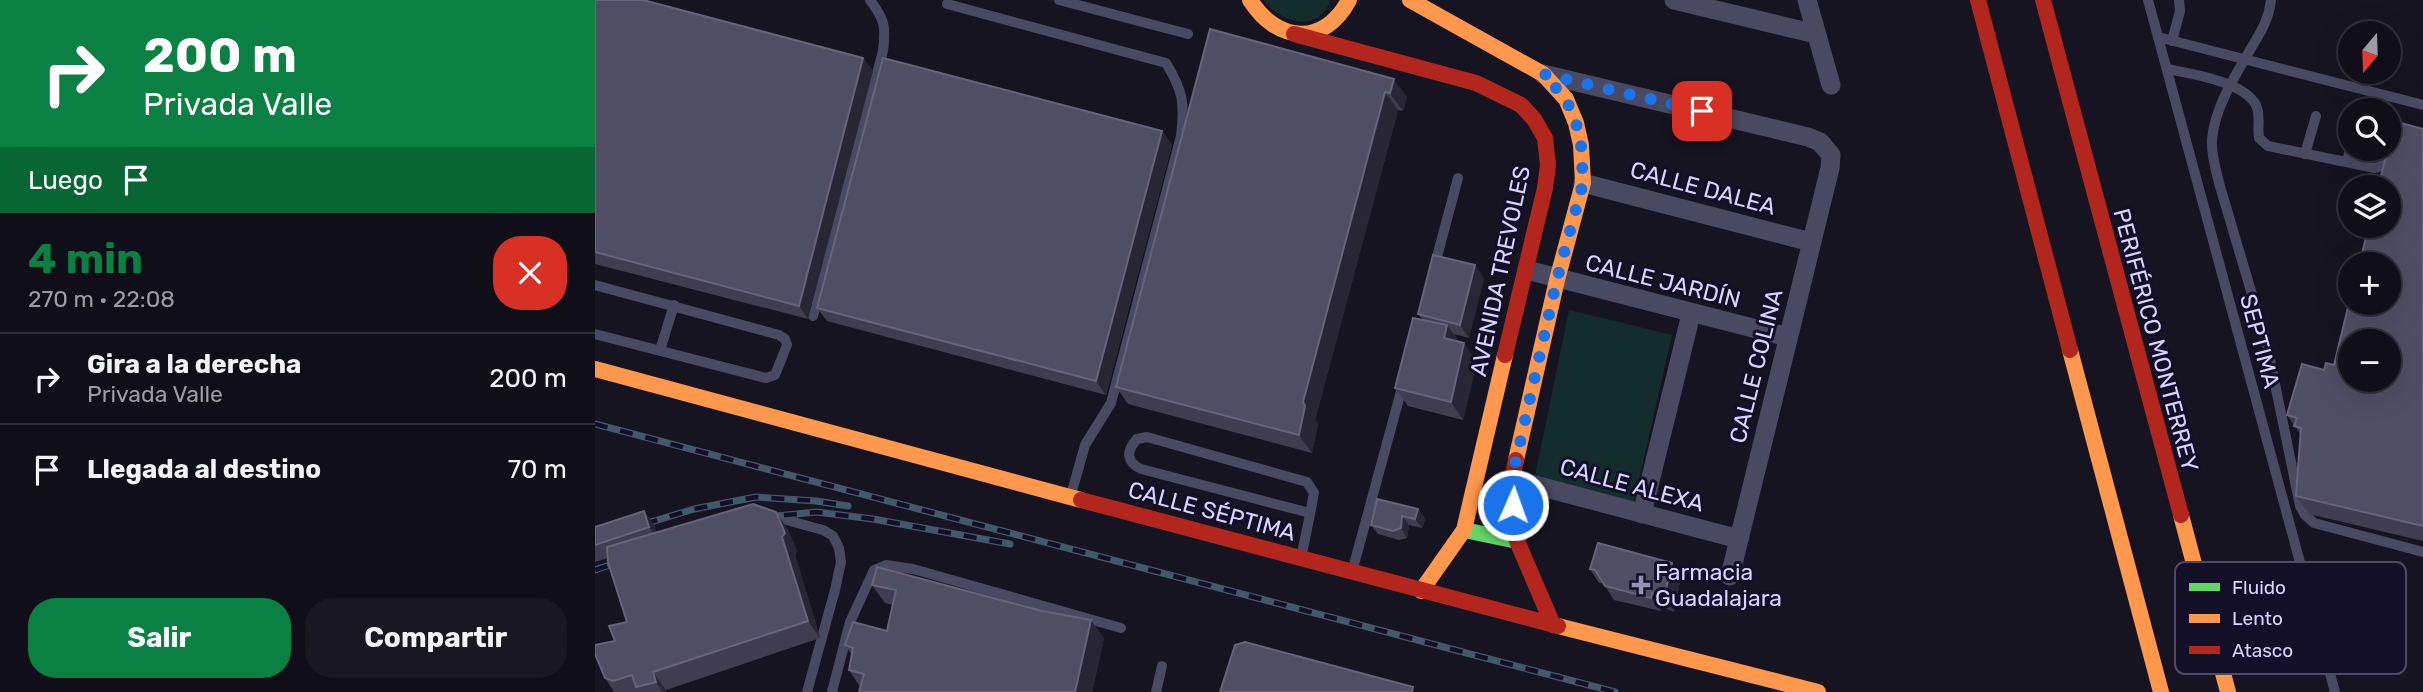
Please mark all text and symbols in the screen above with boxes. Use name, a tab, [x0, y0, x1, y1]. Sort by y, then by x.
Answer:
north arrow	[2338, 21, 2401, 84]
map controls	[2338, 21, 2401, 392]
text: 200 m	[143, 26, 297, 84]
icon: right	[28, 28, 119, 119]
pin	[1672, 81, 1732, 141]
text: Privada Valle	[143, 85, 332, 123]
icon: arrive	[1683, 92, 1721, 130]
button: search	[2338, 98, 2401, 161]
street label: CALLE DALEA	[1627, 155, 1779, 221]
icon: arrive	[117, 161, 155, 199]
street label: AVENIDA TREVOLES	[1464, 163, 1536, 379]
text: Luego	[28, 165, 103, 196]
button: layers	[2338, 175, 2401, 238]
street label: PERIFÉRICO MONTERREY	[2107, 205, 2205, 475]
text: 4 min	[28, 234, 143, 284]
button: close	[493, 236, 567, 310]
street label: CALLE JARDÍN	[1583, 248, 1743, 314]
button: +	[2338, 252, 2401, 315]
text: 270 m · 22:08	[28, 285, 175, 313]
street label: CALLE COLINA	[1723, 286, 1789, 446]
street label: SEPTIMA	[2234, 291, 2286, 391]
button: −	[2338, 329, 2401, 392]
text: Gira a la derecha	[87, 349, 301, 380]
icon: right	[28, 360, 66, 398]
text: 200 m	[489, 363, 567, 394]
text: Privada Valle	[87, 380, 223, 408]
icon: arrive	[28, 451, 66, 489]
street label: CALLE ALEXA	[1557, 452, 1707, 518]
text: Llegada al destino	[87, 454, 321, 485]
text: 70 m	[508, 454, 567, 485]
position arrow	[1476, 468, 1550, 542]
street label: CALLE SÉPTIMA	[1125, 475, 1299, 547]
place label: Farmacia Guadalajara	[1655, 558, 1782, 612]
legend	[2175, 562, 2406, 674]
text: Fluido	[2232, 576, 2286, 599]
marker: Farmacia Guadalajara	[1633, 577, 1649, 593]
button: Salir	[28, 598, 291, 678]
button: Compartir	[305, 598, 567, 678]
text: Lento	[2232, 607, 2283, 630]
text: Atasco	[2232, 639, 2293, 662]

